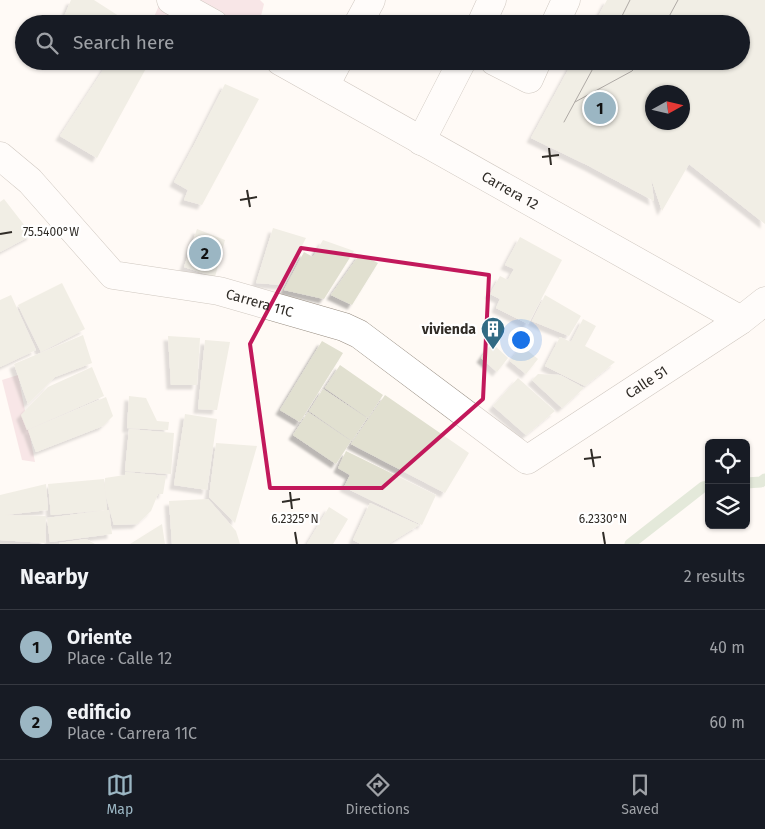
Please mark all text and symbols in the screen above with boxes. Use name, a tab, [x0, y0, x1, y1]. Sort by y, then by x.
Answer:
search box	[15, 15, 750, 70]
icon: search	[33, 29, 61, 57]
text: Search here	[73, 31, 174, 54]
north arrow	[645, 85, 690, 130]
pin: 1	[584, 89, 616, 127]
street label: Carrera 12	[478, 168, 541, 214]
text: 75.5400°W	[23, 225, 79, 239]
pin: 2	[189, 234, 221, 272]
street label: Carrera 11C	[224, 285, 295, 321]
building icon: vivienda	[480, 316, 506, 350]
place label: vivienda	[421, 321, 476, 338]
your location	[508, 327, 534, 353]
street label: Calle 51	[622, 362, 671, 402]
map controls	[705, 439, 750, 529]
button: locate	[705, 439, 750, 484]
button: layers	[705, 484, 750, 529]
text: 6.2325°N	[271, 512, 319, 526]
text: 6.2330°N	[579, 512, 627, 526]
text: Nearby	[20, 564, 88, 590]
text: 2 results	[684, 567, 745, 586]
text: Oriente	[67, 626, 132, 649]
text: 1	[32, 638, 40, 657]
text: 40 m	[710, 638, 745, 657]
text: Place · Calle 12	[67, 649, 172, 668]
text: edificio	[67, 701, 131, 724]
text: 2	[32, 713, 40, 732]
text: 60 m	[710, 713, 745, 732]
text: Place · Carrera 11C	[67, 724, 197, 743]
tab: Map	[106, 771, 134, 818]
tab: Directions	[345, 771, 410, 818]
tab: Saved	[621, 771, 659, 818]

